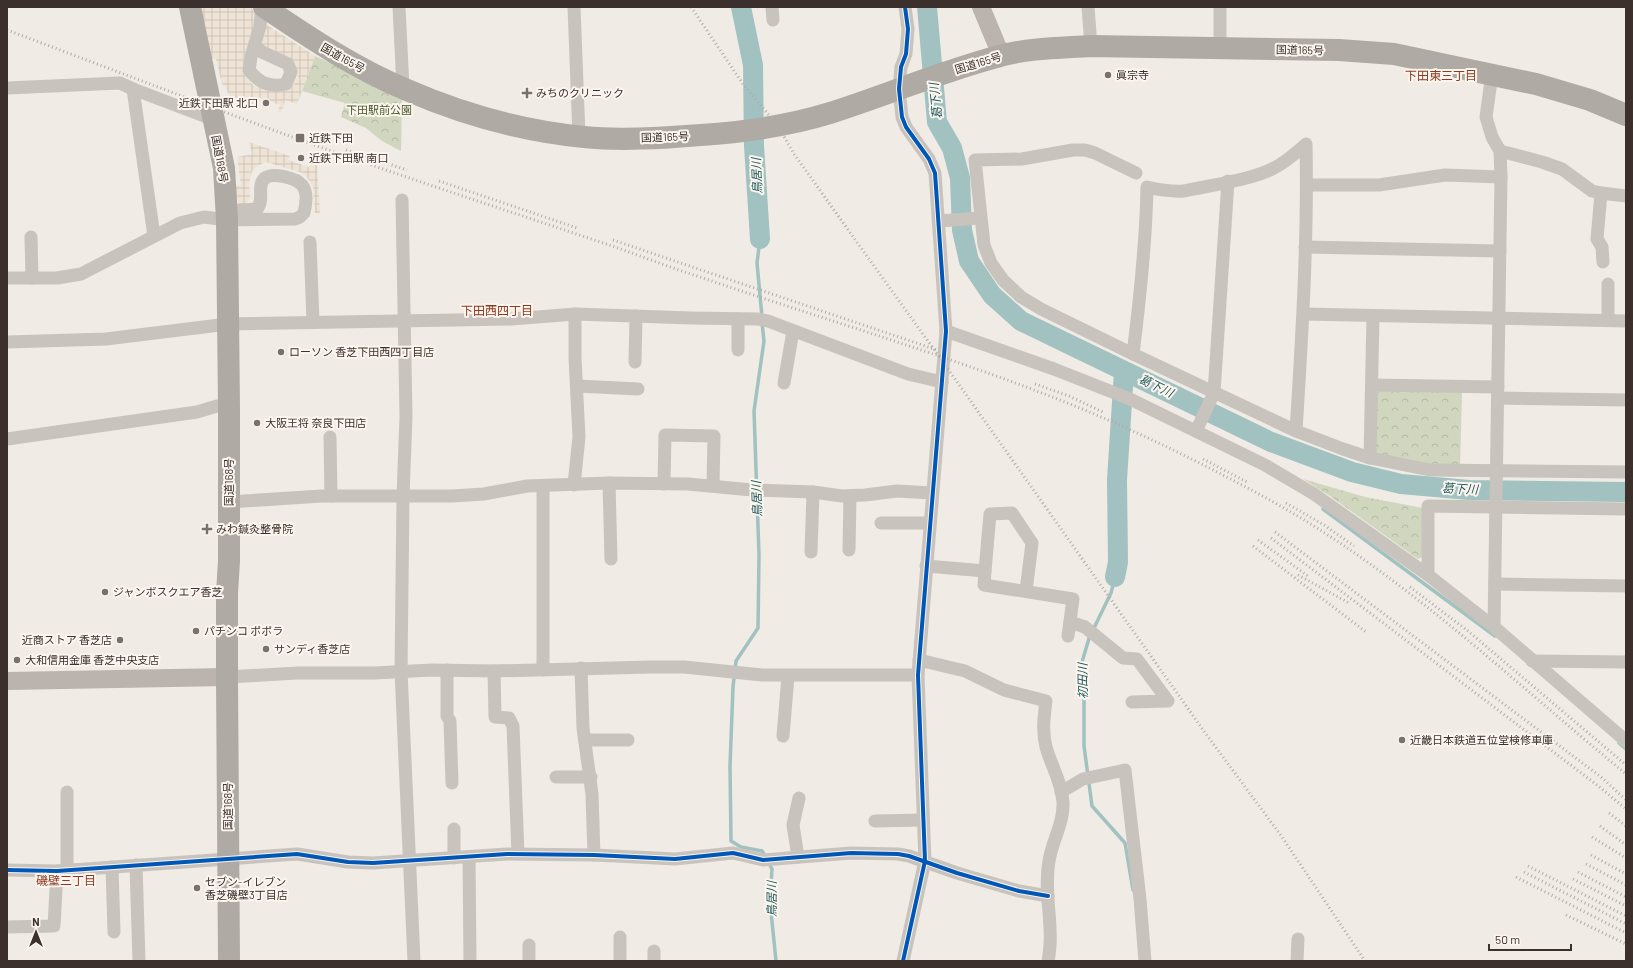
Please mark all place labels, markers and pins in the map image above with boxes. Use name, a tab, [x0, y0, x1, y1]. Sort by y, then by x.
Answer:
place label: 眞宗寺	[1116, 68, 1149, 81]
marker: 眞宗寺	[1103, 70, 1113, 80]
place label: みちのクリニック	[536, 86, 624, 99]
marker: みちのクリニック	[521, 87, 533, 99]
place label: 近鉄下田駅 北口	[179, 96, 258, 109]
marker: 近鉄下田駅 北口	[261, 98, 271, 108]
place label: 近鉄下田	[309, 131, 353, 144]
marker: 近鉄下田	[294, 132, 306, 144]
place label: 近鉄下田駅 南口	[309, 151, 388, 164]
marker: 近鉄下田駅 南口	[296, 153, 306, 163]
place label: ローソン 香芝下田西四丁目店	[289, 345, 434, 358]
marker: ローソン 香芝下田西四丁目店	[276, 347, 286, 357]
place label: 大阪王将 奈良下田店	[265, 416, 366, 429]
marker: 大阪王将 奈良下田店	[252, 418, 262, 428]
place label: みわ鍼灸整骨院	[216, 522, 293, 535]
marker: みわ鍼灸整骨院	[201, 523, 213, 535]
place label: ジャンボスクエア香芝	[113, 585, 222, 598]
marker: ジャンボスクエア香芝	[100, 587, 110, 597]
place label: パチンコ ポポラ	[204, 624, 283, 637]
marker: パチンコ ポポラ	[191, 626, 201, 636]
place label: 近商ストア 香芝店	[22, 633, 112, 646]
marker: 近商ストア 香芝店	[115, 635, 125, 645]
place label: サンディ香芝店	[274, 642, 350, 655]
marker: サンディ香芝店	[261, 644, 271, 654]
place label: 大和信用金庫 香芝中央支店	[25, 653, 159, 666]
marker: 大和信用金庫 香芝中央支店	[12, 655, 22, 665]
place label: 近畿日本鉄道五位堂検修車庫	[1410, 733, 1553, 746]
marker: 近畿日本鉄道五位堂検修車庫	[1397, 735, 1407, 745]
place label: セブン-イレブン 香芝磯壁3丁目店	[205, 875, 288, 901]
marker: セブン-イレブン 香芝磯壁3丁目店	[192, 883, 202, 893]

